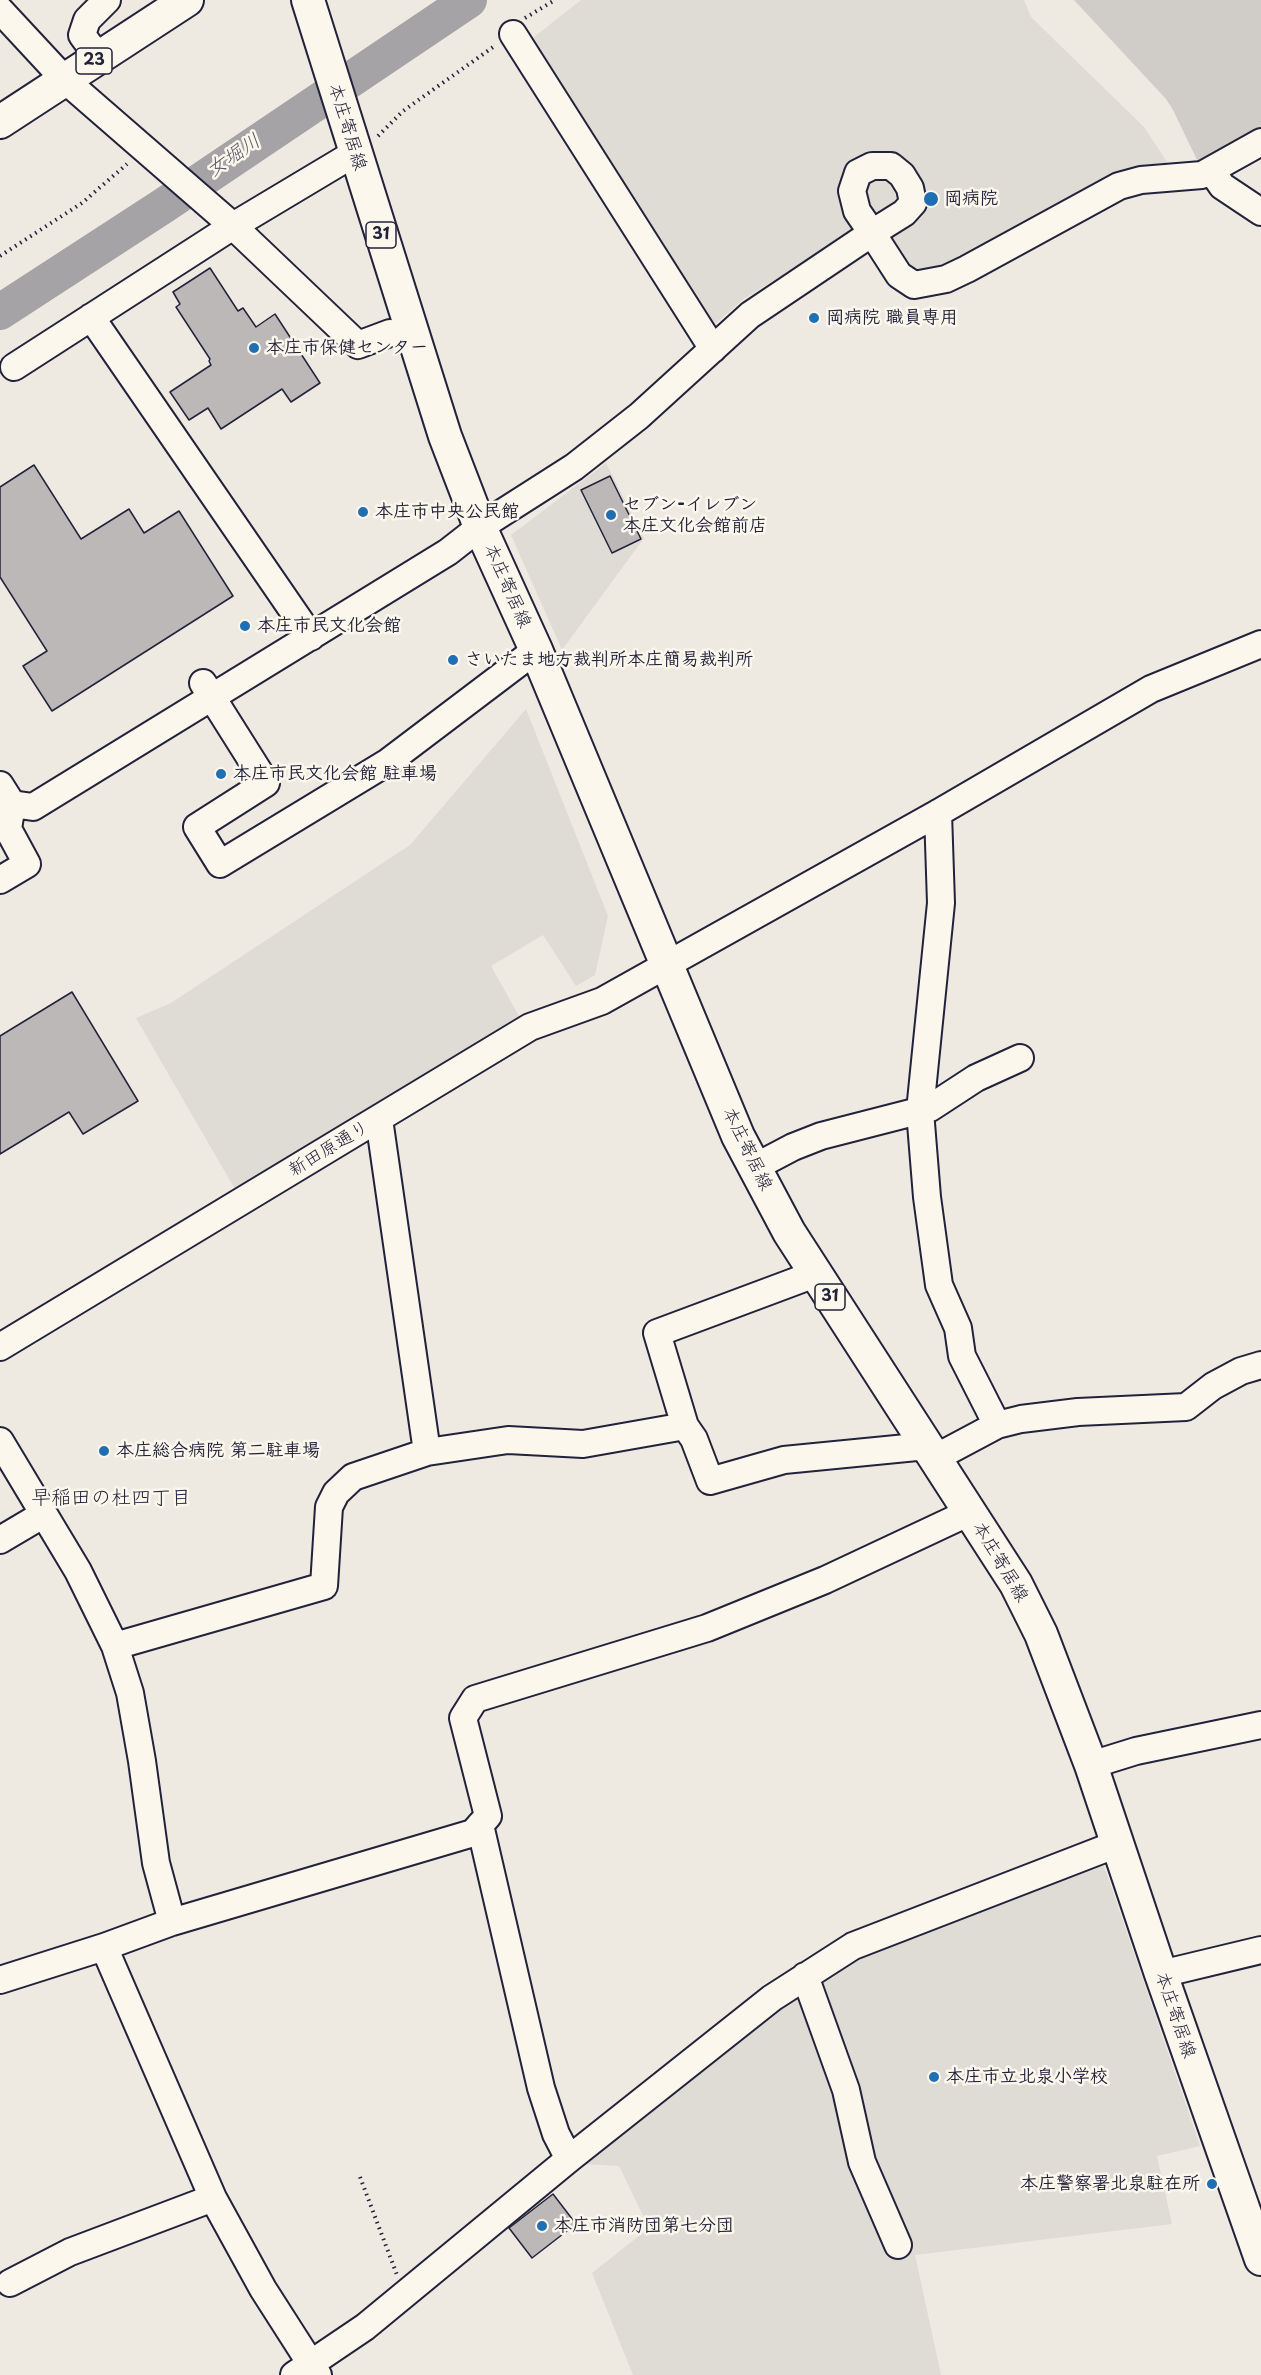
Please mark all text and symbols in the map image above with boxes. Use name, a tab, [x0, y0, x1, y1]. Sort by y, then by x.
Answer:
road number: 23	[76, 48, 112, 74]
street label: 本庄寄居線	[324, 81, 370, 173]
water label: 女堀川	[202, 129, 266, 183]
place label: 岡病院	[944, 188, 998, 210]
marker: 岡病院	[922, 190, 940, 208]
road number: 31	[366, 222, 396, 248]
place label: 岡病院 職員専用	[826, 307, 958, 329]
marker: 岡病院 職員専用	[807, 311, 821, 325]
place label: 本庄市保健センター	[266, 337, 428, 359]
marker: 本庄市保健センター	[247, 341, 261, 355]
place label: セブン-イレブン 本庄文化会館前店	[623, 494, 767, 536]
place label: 本庄市中央公民館	[375, 501, 519, 523]
marker: 本庄市中央公民館	[356, 505, 370, 519]
marker: セブン-イレブン 本庄文化会館前店	[604, 508, 618, 522]
street label: 本庄寄居線	[479, 540, 535, 632]
place label: 本庄市民文化会館	[257, 615, 401, 637]
marker: 本庄市民文化会館	[238, 619, 252, 633]
place label: さいたま地方裁判所本庄簡易裁判所	[465, 649, 753, 671]
marker: さいたま地方裁判所本庄簡易裁判所	[446, 653, 460, 667]
place label: 本庄市民文化会館 駐車場	[233, 763, 437, 785]
marker: 本庄市民文化会館 駐車場	[214, 767, 228, 781]
street label: 本庄寄居線	[718, 1104, 776, 1194]
street label: 新田原通り	[285, 1117, 373, 1181]
road number: 31	[815, 1284, 845, 1310]
place label: 本庄総合病院 第二駐車場	[116, 1440, 320, 1462]
marker: 本庄総合病院 第二駐車場	[97, 1444, 111, 1458]
district label: 早稲田の杜四丁目	[31, 1486, 191, 1510]
street label: 本庄寄居線	[968, 1518, 1032, 1606]
street label: 本庄寄居線	[1150, 1969, 1200, 2061]
place label: 本庄市立北泉小学校	[946, 2066, 1108, 2088]
marker: 本庄市立北泉小学校	[927, 2070, 941, 2084]
place label: 本庄警察署北泉駐在所	[1020, 2173, 1200, 2195]
marker: 本庄警察署北泉駐在所	[1205, 2177, 1219, 2191]
place label: 本庄市消防団第七分団	[554, 2215, 734, 2237]
marker: 本庄市消防団第七分団	[535, 2219, 549, 2233]

